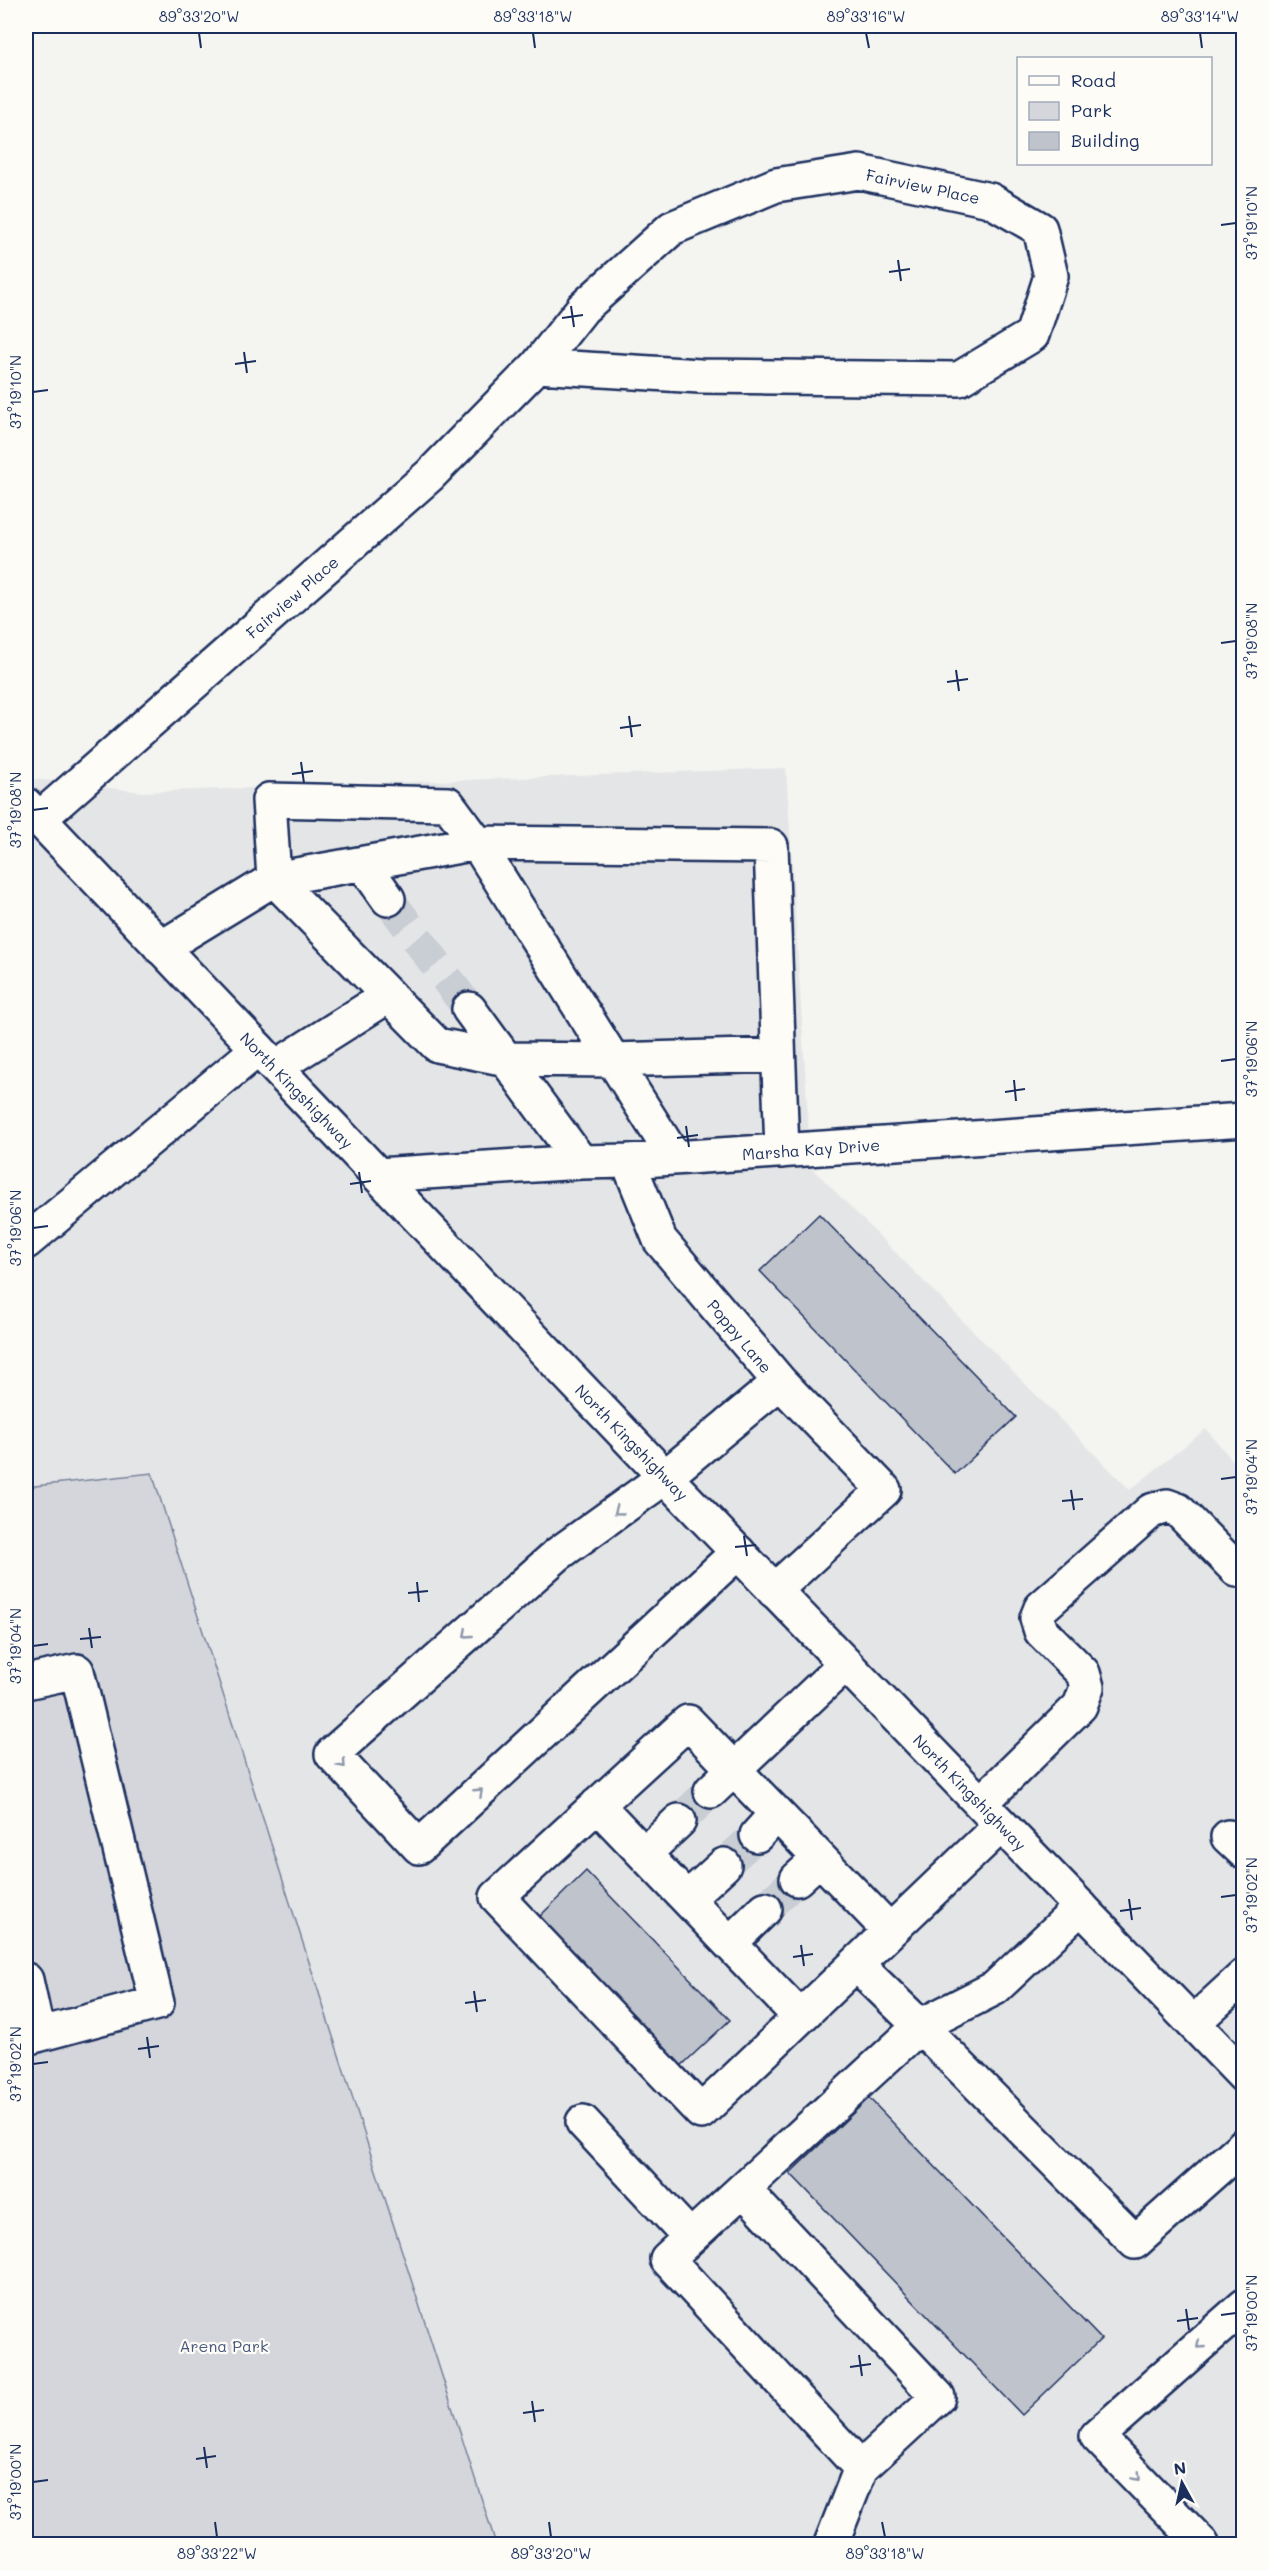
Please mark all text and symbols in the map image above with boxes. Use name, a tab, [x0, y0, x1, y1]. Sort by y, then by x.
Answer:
text: 89°33'20"W	[159, 6, 239, 26]
text: 89°33'18"W	[494, 6, 572, 26]
text: 89°33'16"W	[827, 6, 905, 26]
text: 89°33'14"W	[1161, 6, 1239, 26]
legend	[1017, 57, 1212, 165]
text: Road	[1071, 68, 1116, 92]
text: Park	[1071, 98, 1112, 122]
text: Building	[1071, 128, 1139, 152]
street label: Fairview Place	[864, 164, 982, 208]
text: 37°19'10"N	[1241, 186, 1261, 260]
text: 37°19'10"N	[5, 355, 25, 429]
street label: Fairview Place	[241, 551, 343, 643]
text: 37°19'08"N	[1241, 603, 1261, 679]
text: 37°19'08"N	[5, 772, 25, 848]
text: 37°19'06"N	[1241, 1021, 1261, 1097]
street label: North Kingshighway	[236, 1027, 358, 1153]
street label: Marsha Kay Drive	[741, 1134, 881, 1164]
text: 37°19'06"N	[5, 1190, 25, 1266]
street label: Poppy Lane	[703, 1295, 777, 1377]
street label: North Kingshighway	[571, 1379, 693, 1505]
text: 37°19'04"N	[1241, 1439, 1261, 1515]
one-way arrow	[613, 1504, 624, 1515]
text: 37°19'04"N	[5, 1608, 25, 1684]
one-way arrow	[463, 1627, 474, 1638]
street label: North Kingshighway	[909, 1729, 1031, 1855]
one-way arrow	[335, 1758, 346, 1768]
one-way arrow	[472, 1788, 483, 1799]
text: 37°19'02"N	[1241, 1857, 1261, 1933]
text: 37°19'02"N	[5, 2026, 25, 2102]
text: 37°19'00"N	[1241, 2275, 1261, 2351]
park label: Arena Park	[179, 2335, 269, 2356]
one-way arrow	[1196, 2338, 1207, 2349]
text: 37°19'00"N	[5, 2444, 25, 2520]
north arrow	[1152, 2453, 1212, 2513]
text: N	[1172, 2456, 1187, 2479]
one-way arrow	[1130, 2471, 1141, 2481]
text: 89°33'22"W	[177, 2543, 257, 2563]
text: 89°33'20"W	[511, 2543, 591, 2563]
text: 89°33'18"W	[846, 2543, 924, 2563]

